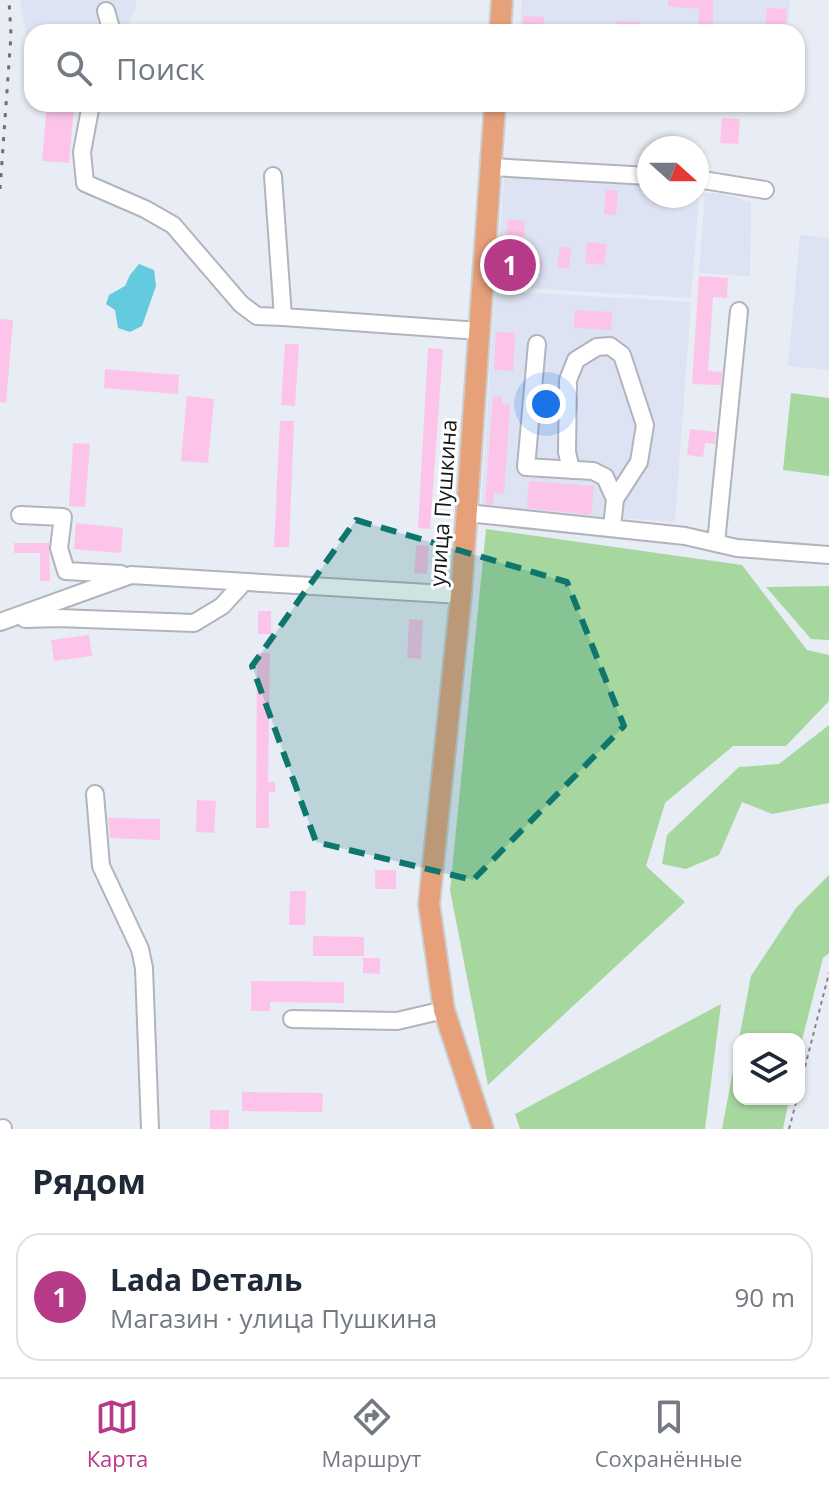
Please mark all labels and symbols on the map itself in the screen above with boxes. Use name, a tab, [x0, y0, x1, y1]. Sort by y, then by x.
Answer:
north arrow	[637, 136, 709, 208]
pin: 1	[484, 235, 536, 295]
your location	[526, 384, 566, 424]
street label: улица Пушкина	[421, 418, 463, 587]

